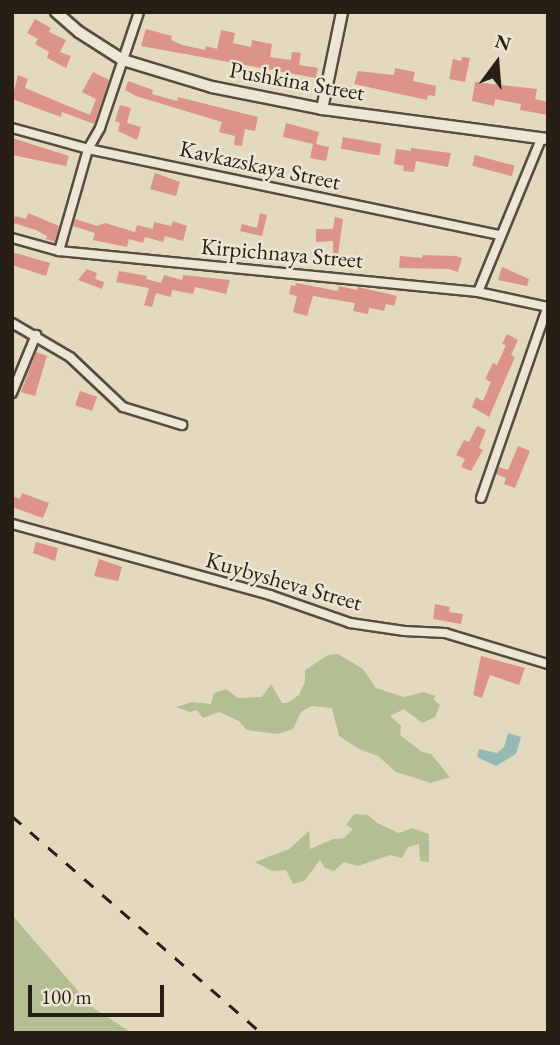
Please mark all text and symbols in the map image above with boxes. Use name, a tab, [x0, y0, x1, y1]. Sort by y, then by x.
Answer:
north arrow	[462, 28, 532, 98]
text: N	[492, 28, 514, 56]
street label: Pushkina Street	[227, 56, 367, 106]
street label: Kavkazskaya Street	[177, 134, 343, 196]
street label: Kirpichnaya Street	[200, 232, 364, 274]
street label: Kuybysheva Street	[203, 545, 365, 617]
scale bar	[32, 972, 168, 1016]
text: 100 m	[41, 983, 92, 1010]

